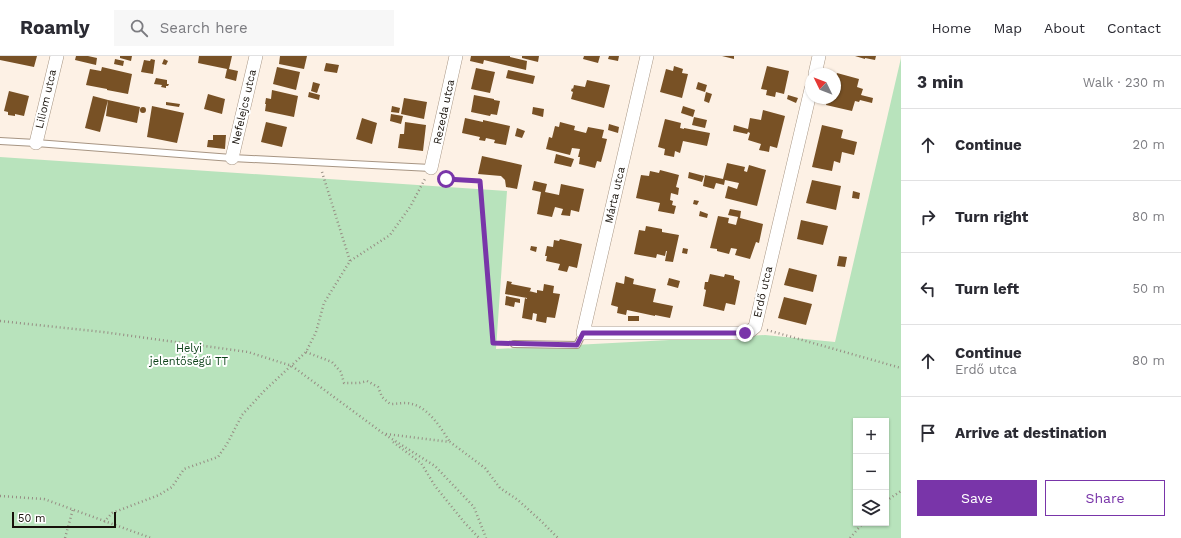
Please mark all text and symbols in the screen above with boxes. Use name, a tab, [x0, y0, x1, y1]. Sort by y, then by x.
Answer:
search box	[114, 10, 394, 46]
text: Roamly	[20, 16, 90, 39]
icon: search	[128, 17, 150, 39]
text: Search here	[160, 19, 248, 37]
text: Home	[931, 20, 971, 36]
text: Map	[993, 20, 1022, 36]
text: About	[1044, 20, 1085, 36]
text: Contact	[1107, 20, 1161, 36]
street label: Liliom utca	[33, 68, 59, 130]
street label: Nefelejcs utca	[229, 68, 259, 146]
north arrow	[805, 68, 841, 104]
text: 3 min	[917, 72, 963, 92]
text: Walk · 230 m	[1083, 75, 1165, 90]
street label: Rezeda utca	[431, 78, 457, 146]
icon: ahead	[917, 134, 939, 156]
text: Continue	[955, 136, 1022, 154]
text: 20 m	[1133, 137, 1165, 152]
street label: Márta utca	[602, 165, 628, 225]
route start	[437, 170, 455, 188]
icon: right	[917, 206, 939, 228]
text: Turn right	[955, 208, 1028, 226]
text: 80 m	[1132, 209, 1165, 224]
street label: Erdő utca	[751, 265, 775, 319]
icon: left	[917, 278, 939, 300]
text: Turn left	[955, 280, 1019, 298]
text: 50 m	[1133, 281, 1165, 296]
route end	[736, 324, 754, 342]
park label: Helyi jelentőségű TT	[149, 342, 229, 368]
text: Continue	[955, 344, 1022, 362]
icon: ahead	[917, 350, 939, 372]
text: 80 m	[1132, 353, 1165, 368]
text: Erdő utca	[955, 362, 1017, 377]
map controls	[853, 418, 889, 526]
button: +	[853, 418, 889, 454]
icon: arrive	[917, 422, 939, 444]
text: Arrive at destination	[955, 424, 1107, 442]
button: −	[853, 454, 889, 490]
button: Save	[917, 480, 1037, 516]
button: Share	[1045, 480, 1165, 516]
button: layers	[853, 490, 889, 526]
scale bar	[12, 510, 116, 529]
text: 50 m	[18, 512, 45, 525]

